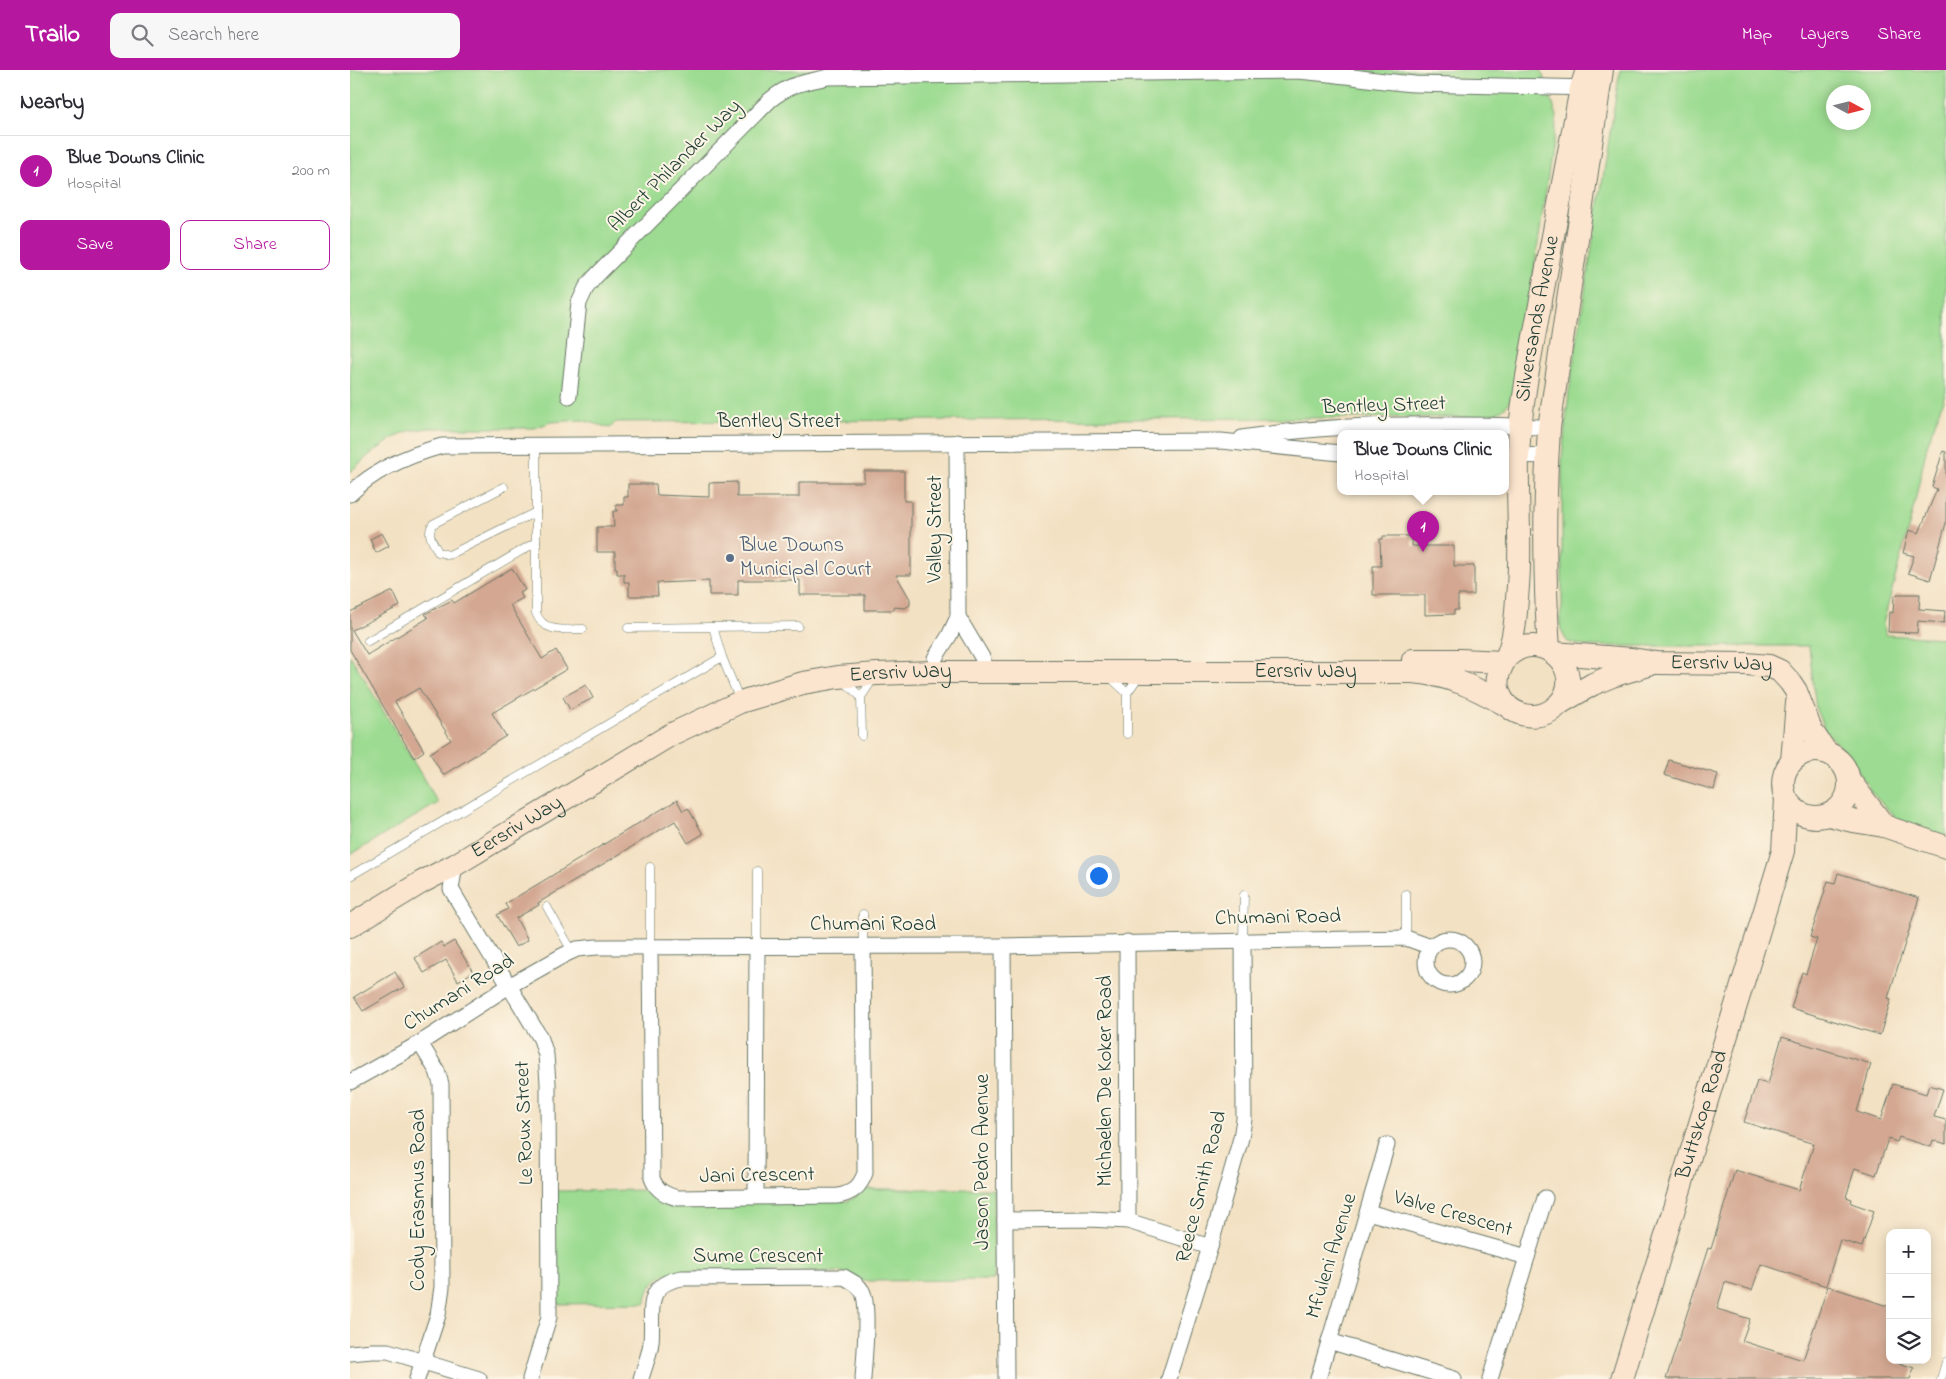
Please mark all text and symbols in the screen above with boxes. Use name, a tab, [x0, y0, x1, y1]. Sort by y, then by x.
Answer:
search box	[110, 13, 460, 58]
text: Trailo	[25, 18, 80, 53]
icon: search	[128, 21, 156, 49]
text: Search here	[168, 22, 259, 49]
text: Map	[1742, 22, 1772, 48]
text: Layers	[1800, 22, 1850, 48]
text: Share	[1878, 22, 1921, 48]
north arrow	[1826, 85, 1871, 130]
text: Nearby	[20, 88, 84, 118]
street label: Albert Philander Way	[601, 92, 750, 241]
text: Blue Downs Clinic	[67, 145, 204, 172]
text: 1	[33, 159, 39, 183]
text: 200 m	[292, 159, 330, 183]
text: Hospital	[67, 172, 121, 196]
button: Save	[20, 220, 170, 270]
button: Share	[180, 220, 330, 270]
street label: Silversands Avenue	[1508, 232, 1568, 404]
street label: Bentley Street	[1321, 389, 1446, 425]
street label: Bentley Street	[716, 407, 841, 439]
popup	[1337, 430, 1509, 495]
text: Blue Downs Clinic	[1354, 437, 1492, 464]
text: Hospital	[1354, 464, 1408, 488]
street label: Valley Street	[921, 475, 953, 584]
pin: 1	[1407, 511, 1439, 552]
place label: Blue Downs Municipal Court	[739, 531, 871, 585]
marker: Blue Downs Municipal Court	[724, 552, 736, 564]
street label: Eersriv Way	[1670, 648, 1774, 683]
street label: Eersriv Way	[848, 657, 952, 691]
street label: Eersriv Way	[1254, 657, 1357, 689]
street label: Eersriv Way	[466, 788, 570, 867]
your location	[1086, 863, 1112, 889]
street label: Chumani Road	[1215, 902, 1342, 934]
street label: Chumani Road	[810, 910, 936, 940]
street label: Chumani Road	[398, 947, 521, 1039]
street label: Michaelen De Koker Road	[1091, 975, 1121, 1187]
street label: Buttskop Road	[1668, 1047, 1736, 1184]
street label: Le Roux Street	[508, 1060, 542, 1186]
street label: Jason Pedro Avenue	[968, 1073, 998, 1250]
street label: Reece Smith Road	[1169, 1108, 1235, 1266]
street label: Cody Erasmus Road	[404, 1109, 436, 1291]
street label: Jani Crescent	[699, 1160, 815, 1192]
street label: Valve Crescent	[1389, 1182, 1516, 1245]
street label: Mfuleni Avenue	[1299, 1189, 1365, 1322]
map controls	[1886, 1229, 1931, 1364]
button: +	[1886, 1229, 1931, 1274]
street label: Sume Crescent	[693, 1242, 823, 1272]
button: −	[1886, 1274, 1931, 1319]
button: layers	[1886, 1319, 1931, 1364]

